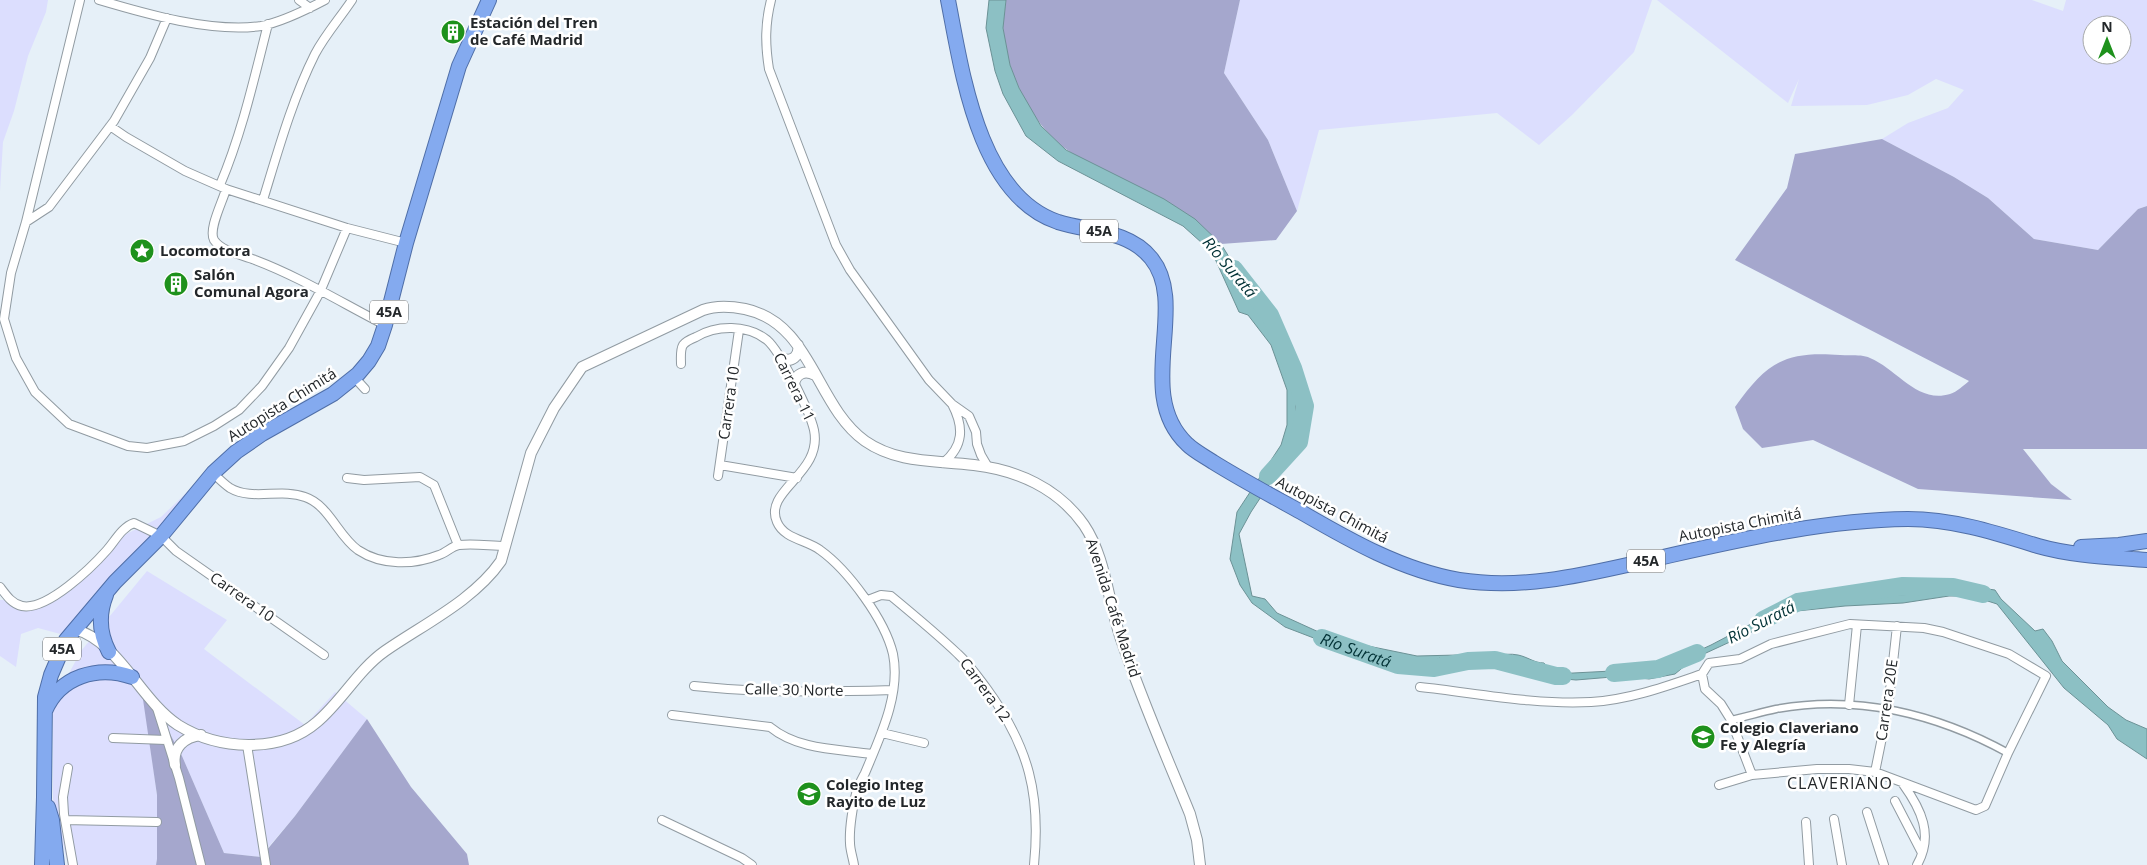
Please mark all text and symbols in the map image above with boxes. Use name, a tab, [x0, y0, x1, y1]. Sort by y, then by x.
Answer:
place label: Estación del Tren de Café Madrid	[470, 12, 598, 49]
north arrow	[2082, 15, 2132, 65]
text: N	[2101, 17, 2113, 36]
building icon: Estación del Tren de Café Madrid	[440, 19, 466, 45]
road number: 45A	[1080, 220, 1118, 242]
water label: Río Suratá	[1198, 232, 1262, 302]
place icon: Locomotora	[129, 238, 155, 264]
place label: Locomotora	[160, 240, 250, 260]
place label: Salón Comunal Agora	[194, 264, 309, 301]
building icon: Salón Comunal Agora	[163, 271, 189, 297]
road number: 45A	[370, 300, 408, 324]
street label: Carrera 11	[770, 349, 820, 424]
street label: Autopista Chimitá	[223, 363, 340, 446]
street label: Carrera 10	[713, 365, 743, 441]
street label: Autopista Chimitá	[1273, 471, 1392, 547]
street label: Autopista Chimitá	[1677, 502, 1803, 546]
street label: Avenida Café Madrid	[1082, 536, 1146, 680]
road number: 45A	[1627, 550, 1665, 572]
street label: Carrera 10	[207, 567, 279, 626]
water label: Río Suratá	[1723, 596, 1799, 648]
water label: Río Suratá	[1318, 627, 1394, 673]
road number: 45A	[43, 638, 81, 661]
street label: Carrera 12	[956, 654, 1016, 725]
street label: Carrera 20E	[1870, 658, 1902, 742]
street label: Calle 30 Norte	[744, 678, 844, 700]
place label: Colegio Claveriano Fe y Alegría	[1720, 717, 1859, 754]
school or university icon: Colegio Claveriano Fe y Alegría	[1690, 724, 1716, 750]
district label: CLAVERIANO	[1787, 772, 1893, 794]
place label: Colegio Integ Rayito de Luz	[826, 774, 926, 811]
school or university icon: Colegio Integ Rayito de Luz	[796, 781, 822, 807]

